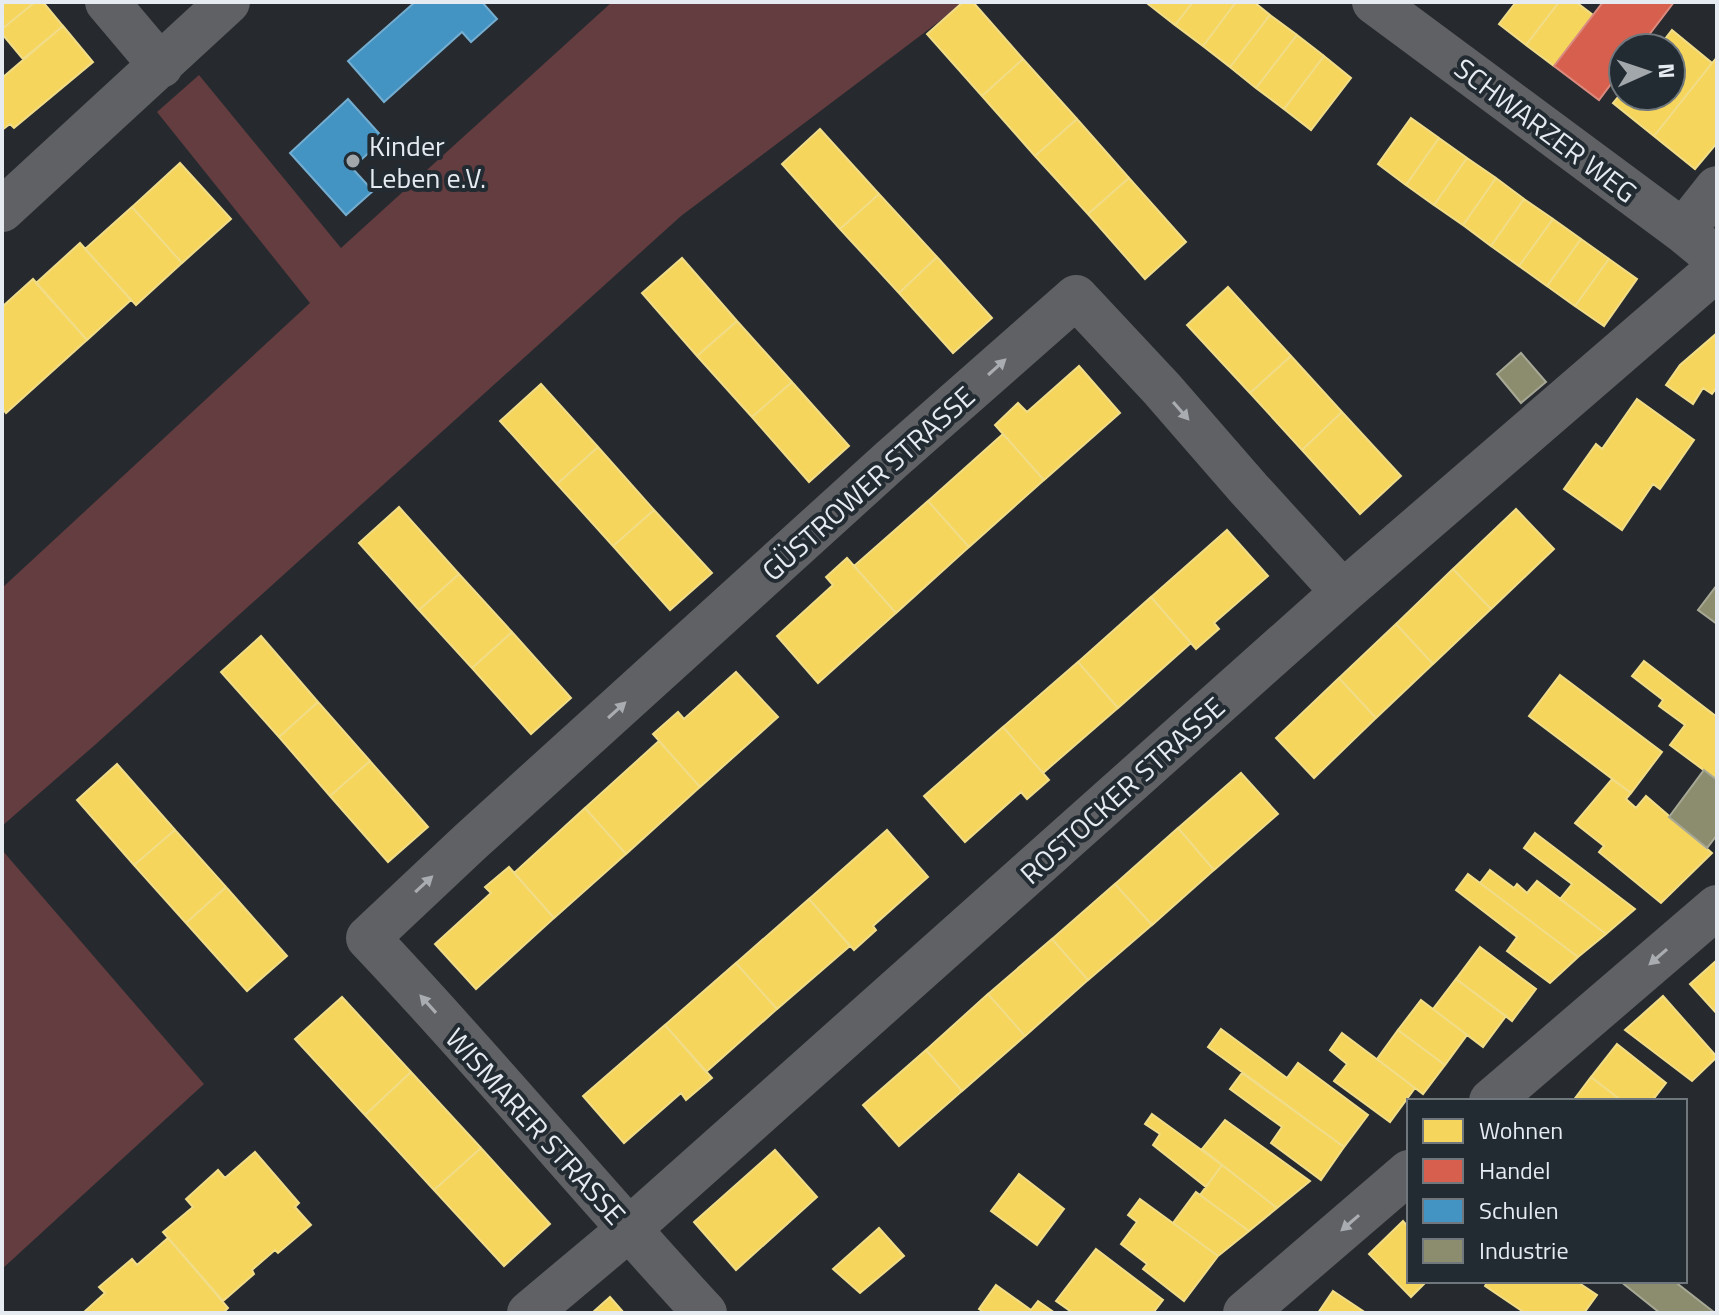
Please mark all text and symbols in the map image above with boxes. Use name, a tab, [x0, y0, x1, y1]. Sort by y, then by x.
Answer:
north arrow	[1607, 32, 1687, 112]
street label: SCHWARZER WEG	[1446, 47, 1646, 213]
text: N	[1650, 62, 1684, 79]
place label: Kinder Leben e.V.	[369, 124, 486, 199]
marker: Kinder Leben e.V.	[344, 152, 362, 170]
one-way arrow	[987, 358, 1006, 376]
street label: GÜSTROWER STRASSE	[752, 375, 984, 591]
one-way arrow	[1172, 401, 1190, 420]
street label: ROSTOCKER STRASSE	[1010, 686, 1234, 894]
one-way arrow	[607, 702, 626, 720]
one-way arrow	[414, 876, 433, 894]
one-way arrow	[1648, 948, 1667, 966]
one-way arrow	[420, 995, 438, 1014]
street label: WISMARER STRASSE	[436, 1018, 636, 1234]
legend	[1407, 1099, 1687, 1283]
text: Wohnen	[1479, 1112, 1563, 1148]
text: Handel	[1479, 1152, 1550, 1188]
text: Schulen	[1479, 1192, 1559, 1228]
one-way arrow	[1340, 1213, 1360, 1231]
text: Industrie	[1479, 1232, 1569, 1268]

